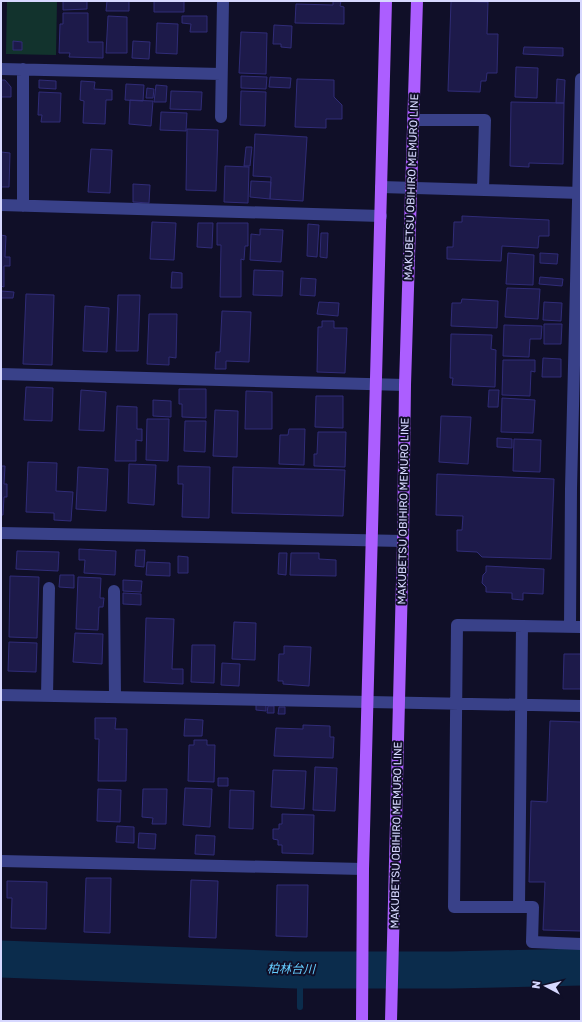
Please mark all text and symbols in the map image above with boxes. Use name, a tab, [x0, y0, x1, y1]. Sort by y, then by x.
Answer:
street label: MAKUBETSU OBIHIRO MEMURO LINE	[402, 93, 421, 281]
street label: MAKUBETSU OBIHIRO MEMURO LINE	[395, 417, 412, 604]
street label: MAKUBETSU OBIHIRO MEMURO LINE	[388, 741, 405, 928]
water label: 柏林台川	[267, 962, 317, 976]
north arrow	[526, 966, 566, 1006]
text: N	[530, 980, 544, 990]

